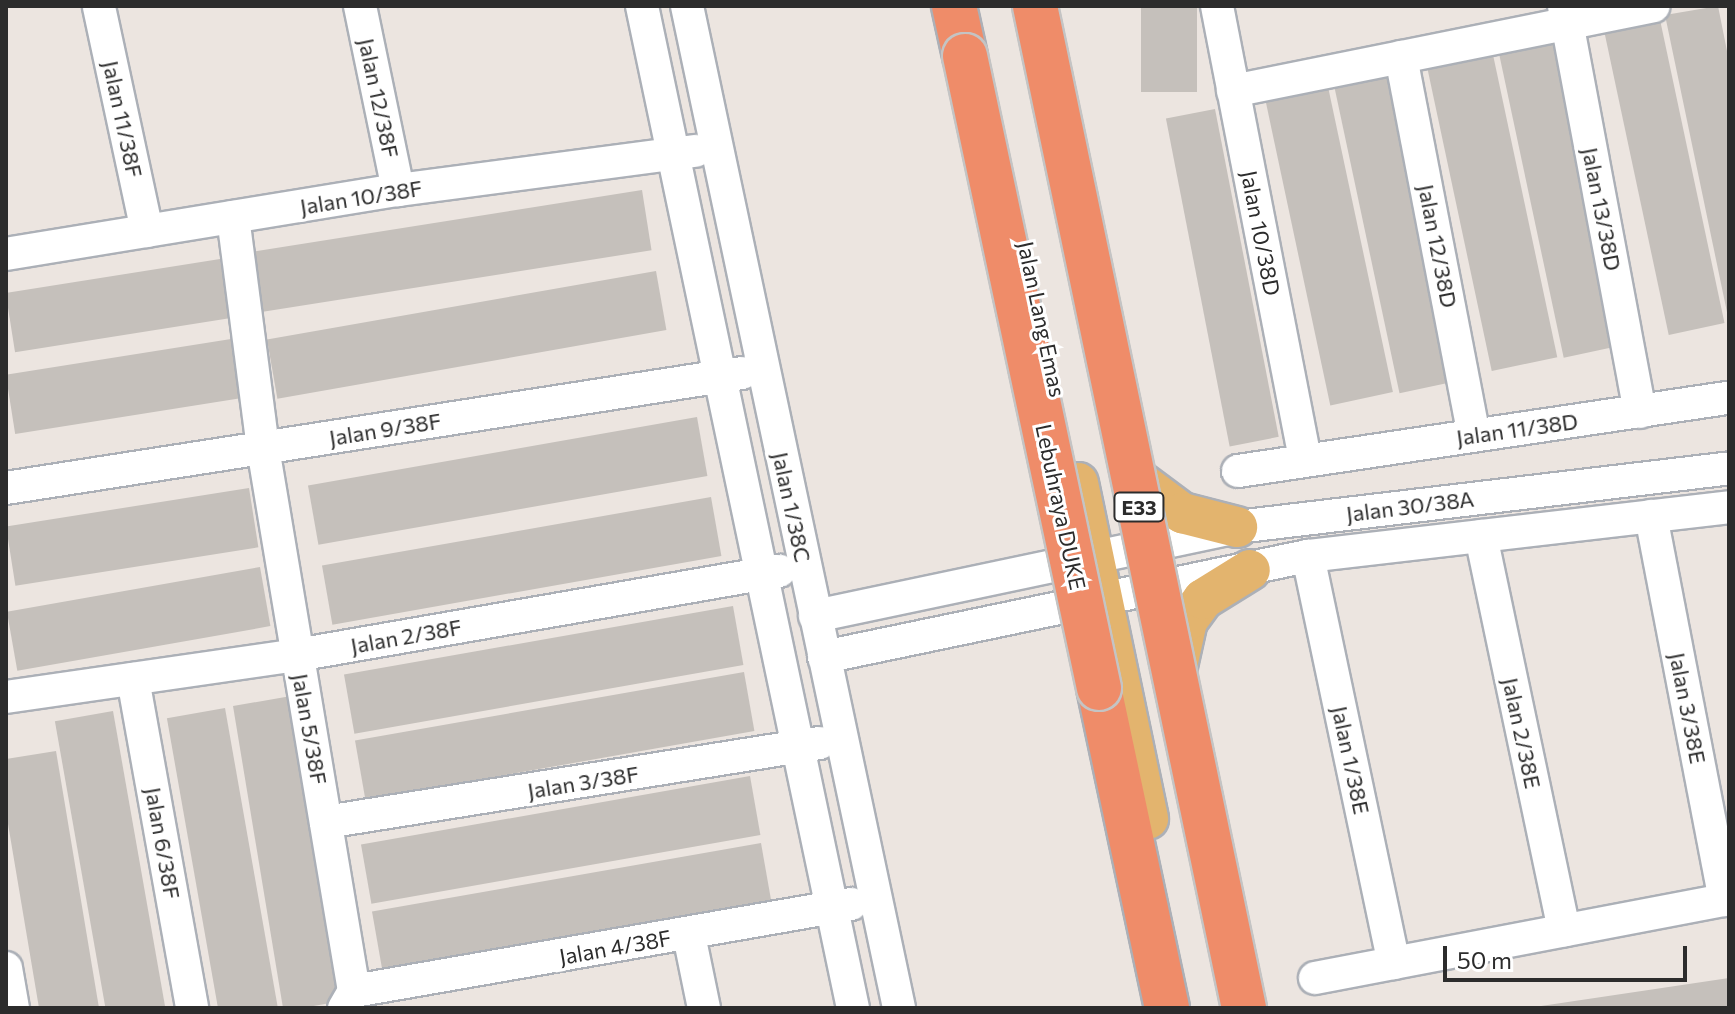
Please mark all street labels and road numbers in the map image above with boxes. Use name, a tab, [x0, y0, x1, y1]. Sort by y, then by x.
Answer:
street label: Jalan 12/38F	[353, 36, 405, 160]
street label: Jalan 11/38F	[98, 58, 148, 180]
street label: Jalan 13/38D	[1577, 145, 1627, 273]
street label: Jalan 10/38D	[1236, 168, 1286, 298]
street label: Jalan 10/38F	[298, 174, 424, 220]
street label: Jalan 12/38D	[1413, 182, 1463, 310]
street label: Jalan Lang Emas	[1013, 239, 1071, 399]
street label: Jalan 9/38F	[327, 407, 443, 451]
street label: Jalan 11/38D	[1454, 407, 1580, 451]
street label: Lebuhraya DUKE	[1031, 422, 1091, 592]
street label: Jalan 1/38C	[767, 449, 817, 565]
street label: Jalan 30/38A	[1345, 485, 1475, 527]
road number: E33	[1113, 491, 1165, 523]
street label: Jalan 2/38F	[348, 613, 464, 659]
street label: Jalan 3/38E	[1664, 650, 1712, 766]
street label: Jalan 5/38F	[287, 671, 333, 787]
street label: Jalan 2/38E	[1497, 675, 1547, 791]
street label: Jalan 1/38E	[1327, 703, 1375, 817]
street label: Jalan 3/38F	[526, 760, 640, 804]
street label: Jalan 6/38F	[140, 785, 186, 901]
street label: Jalan 4/38F	[557, 924, 673, 970]

